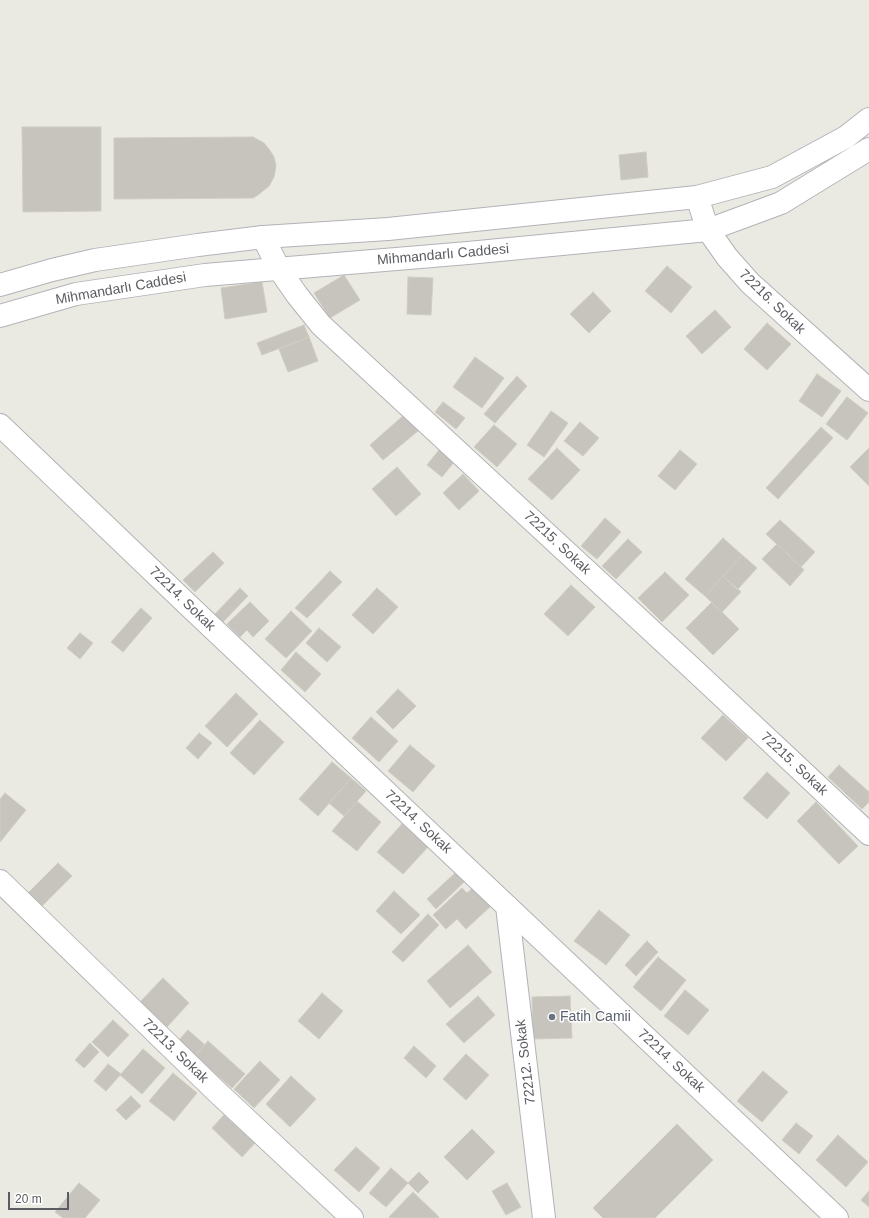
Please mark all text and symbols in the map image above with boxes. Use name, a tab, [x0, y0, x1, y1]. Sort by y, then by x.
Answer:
street label: Mihmandarlı Caddesi	[376, 241, 510, 269]
street label: 72216. Sokak	[735, 266, 809, 338]
street label: Mihmandarlı Caddesi	[54, 269, 188, 309]
street label: 72215. Sokak	[520, 508, 594, 578]
street label: 72214. Sokak	[145, 563, 219, 635]
street label: 72215. Sokak	[757, 729, 831, 799]
street label: 72214. Sokak	[381, 787, 455, 857]
place label: Fatih Camii	[560, 1009, 631, 1025]
marker: Fatih Camii	[547, 1012, 557, 1022]
street label: 72213. Sokak	[138, 1015, 212, 1087]
street label: 72212. Sokak	[512, 1018, 540, 1106]
street label: 72214. Sokak	[634, 1026, 708, 1096]
scale bar	[10, 1184, 71, 1210]
text: 20 m	[15, 1192, 42, 1206]

